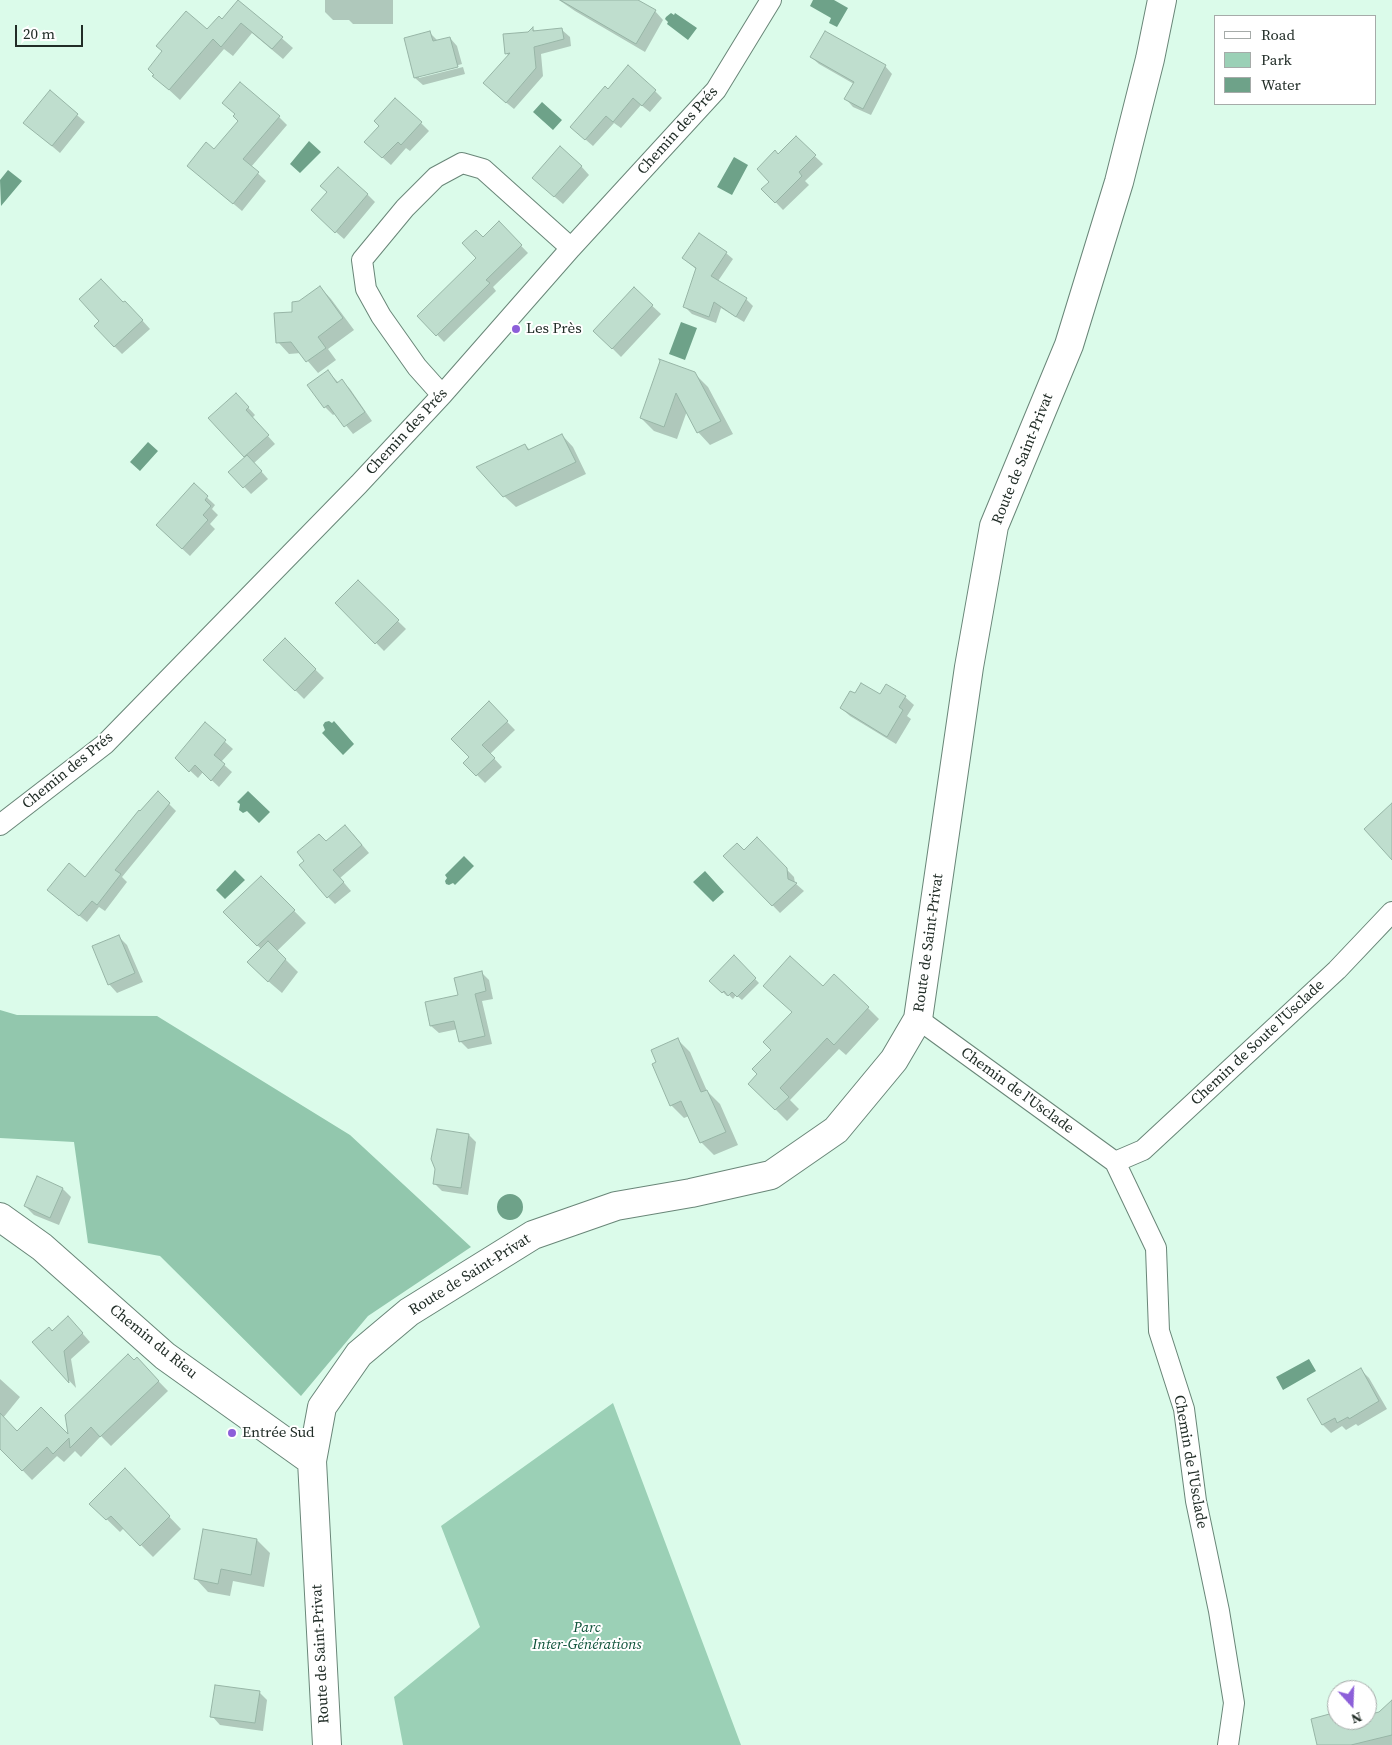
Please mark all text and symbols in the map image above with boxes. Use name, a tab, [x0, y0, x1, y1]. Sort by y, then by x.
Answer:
scale bar	[18, 15, 85, 47]
legend	[1214, 15, 1377, 105]
text: 20 m	[23, 23, 55, 44]
text: Road	[1261, 24, 1295, 45]
text: Park	[1261, 49, 1292, 70]
text: Water	[1261, 74, 1301, 95]
street label: Chemin des Prés	[634, 83, 722, 179]
place label: Les Près	[526, 320, 582, 338]
marker: Les Près	[510, 323, 522, 335]
street label: Chemin des Prés	[362, 385, 452, 479]
street label: Route de Saint-Privat	[989, 391, 1057, 527]
street label: Chemin des Prés	[19, 729, 117, 813]
street label: Route de Saint-Privat	[910, 873, 948, 1013]
street label: Chemin de Soute l'Usclade	[1188, 976, 1328, 1110]
street label: Chemin de l'Usclade	[957, 1044, 1077, 1138]
street label: Route de Saint-Privat	[406, 1230, 534, 1320]
street label: Chemin du Rieu	[105, 1301, 201, 1383]
street label: Chemin de l'Usclade	[1169, 1394, 1211, 1530]
place label: Entrée Sud	[242, 1424, 315, 1442]
marker: Entrée Sud	[226, 1427, 238, 1439]
street label: Route de Saint-Privat	[308, 1584, 334, 1724]
park label: Parc Inter-Générations	[532, 1619, 642, 1654]
north arrow	[1327, 1680, 1377, 1730]
text: N	[1349, 1707, 1365, 1729]

